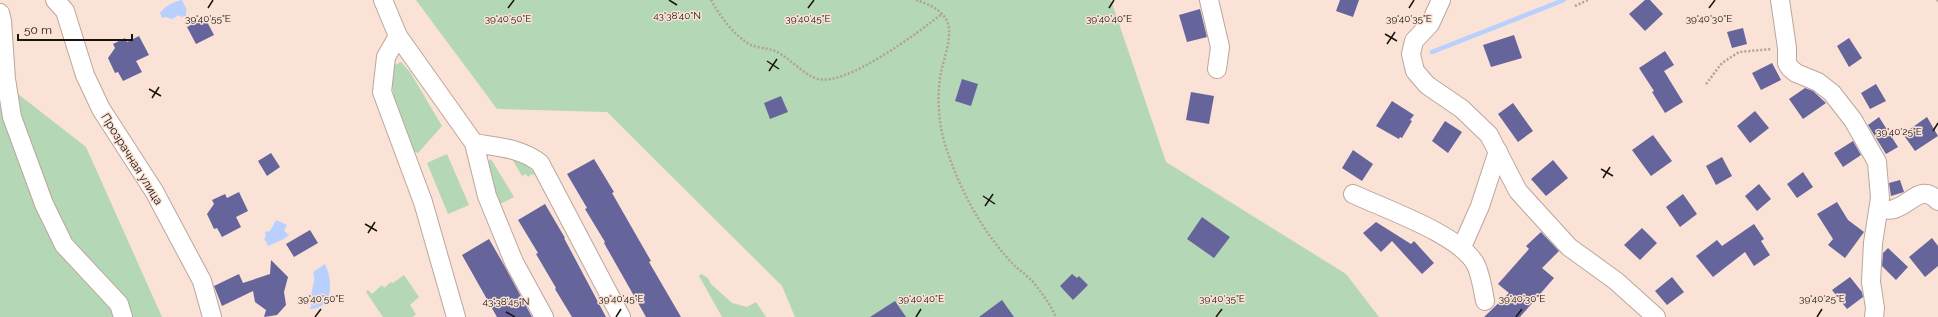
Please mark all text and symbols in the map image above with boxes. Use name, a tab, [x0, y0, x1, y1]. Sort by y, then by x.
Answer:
text: 43°38'40"N	[653, 10, 701, 21]
text: 39°40'55"E	[185, 13, 231, 24]
text: 39°40'50"E	[485, 13, 531, 24]
text: 39°40'45"E	[785, 13, 831, 24]
text: 39°40'40"E	[1086, 13, 1132, 24]
text: 39°40'35"E	[1386, 13, 1432, 24]
text: 39°40'30"E	[1686, 13, 1732, 24]
scale bar	[18, 16, 132, 42]
text: 50 m	[24, 23, 52, 37]
street label: Прозрачная улица	[98, 111, 166, 207]
text: 39°40'25"E	[1876, 126, 1922, 137]
text: 39°40'50"E	[298, 293, 344, 304]
text: 39°40'45"E	[598, 293, 644, 304]
text: 39°40'40"E	[898, 293, 944, 304]
text: 39°40'35"E	[1199, 293, 1245, 304]
text: 39°40'30"E	[1499, 293, 1545, 304]
text: 39°40'25"E	[1799, 293, 1845, 304]
text: 43°38'45"N	[482, 296, 530, 307]

